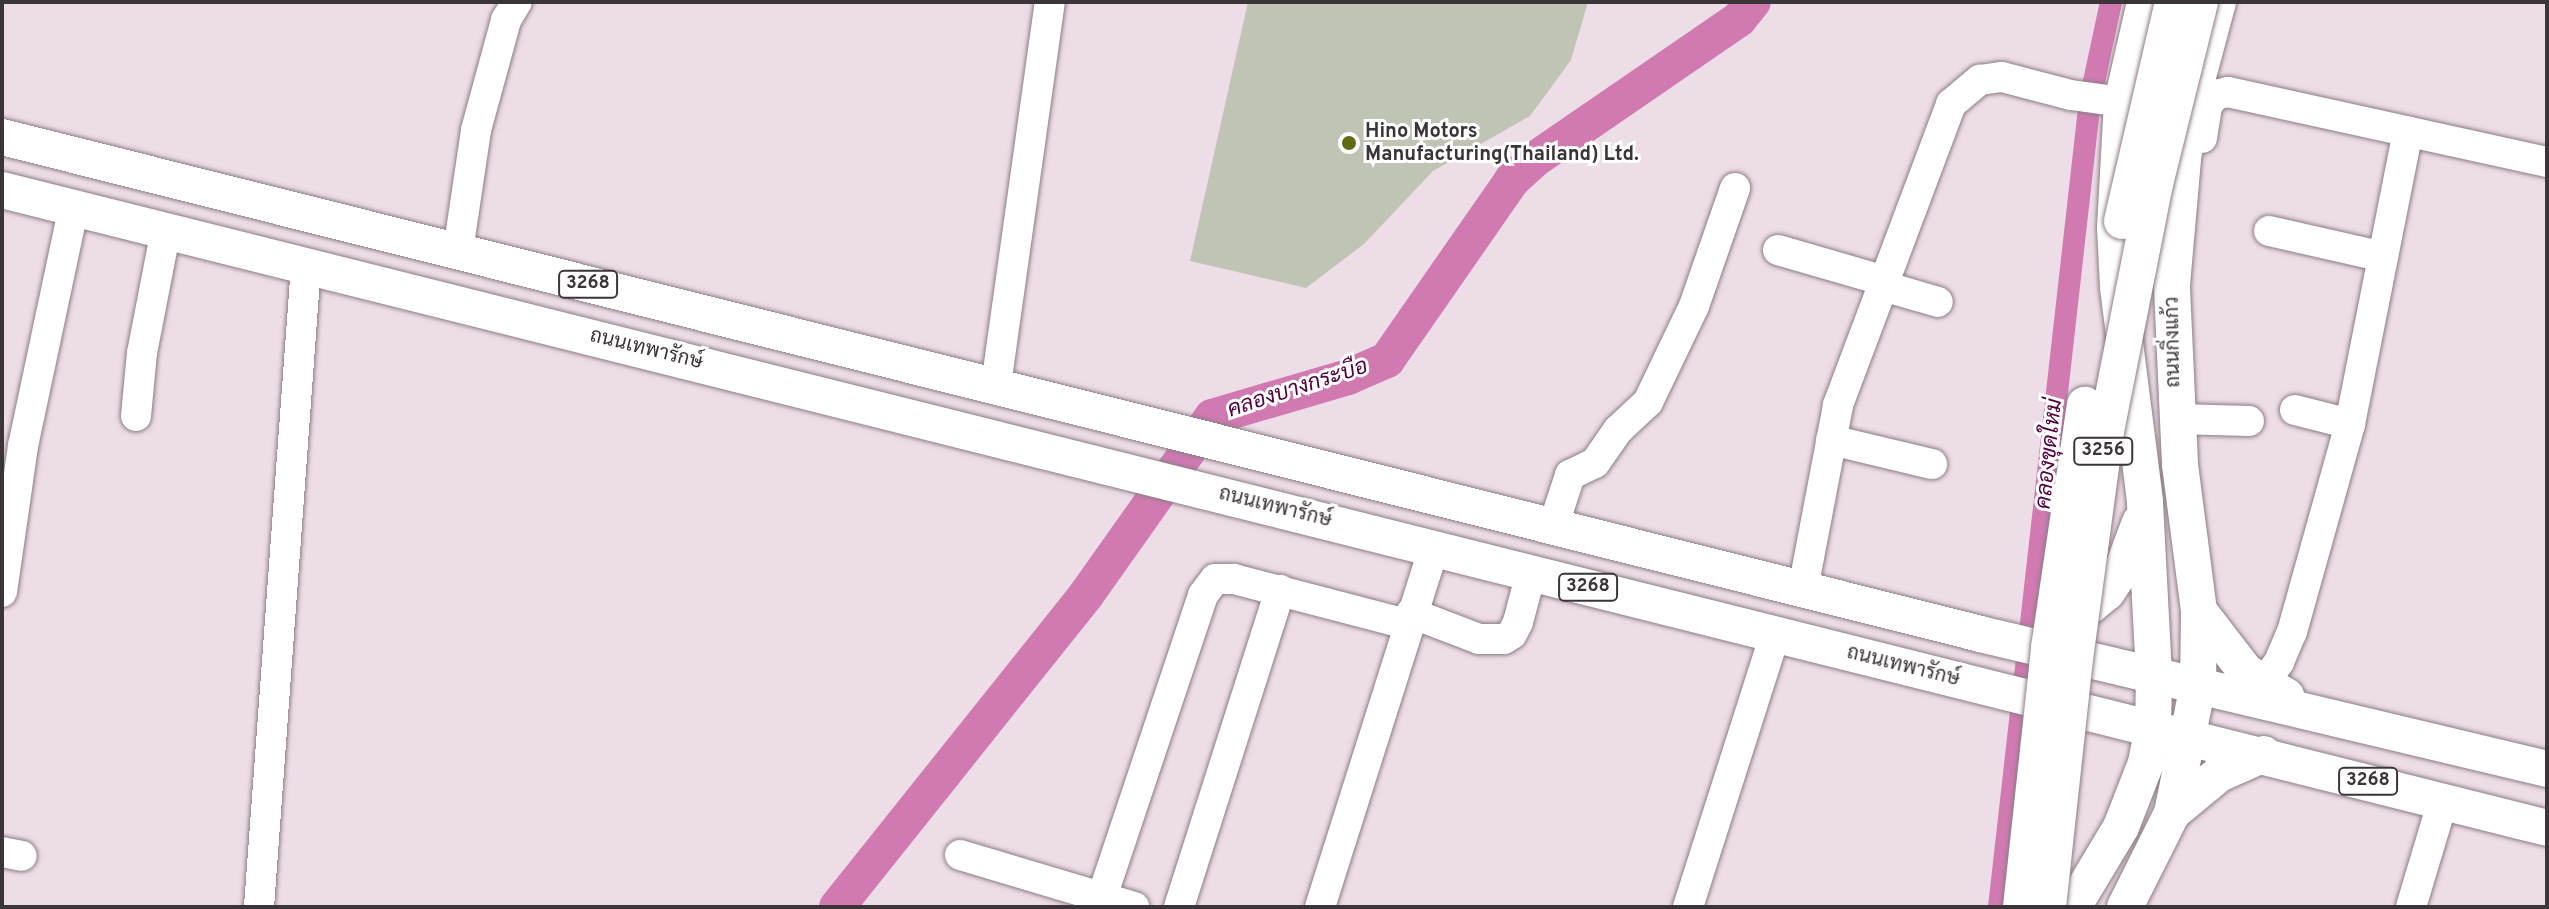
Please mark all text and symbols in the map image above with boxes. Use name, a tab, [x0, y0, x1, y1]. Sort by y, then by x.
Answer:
place label: Hino Motors Manufacturing(Thailand) Ltd.	[1365, 120, 1639, 167]
marker: Hino Motors Manufacturing(Thailand) Ltd.	[1340, 134, 1358, 152]
road number: 3268	[558, 270, 618, 298]
street label: ถนนกิ่งแก้ว	[2161, 296, 2187, 388]
street label: ถนนเทพารักษ์	[587, 324, 705, 376]
water label: คลองบางกระบือ	[1225, 354, 1371, 424]
water label: คลองขุดใหม่	[2031, 397, 2069, 511]
road number: 3256	[2073, 437, 2133, 465]
street label: ถนนเทพารักษ์	[1216, 482, 1334, 534]
road number: 3268	[1558, 573, 1618, 601]
street label: ถนนเทพารักษ์	[1844, 641, 1962, 693]
road number: 3268	[2338, 767, 2398, 795]

